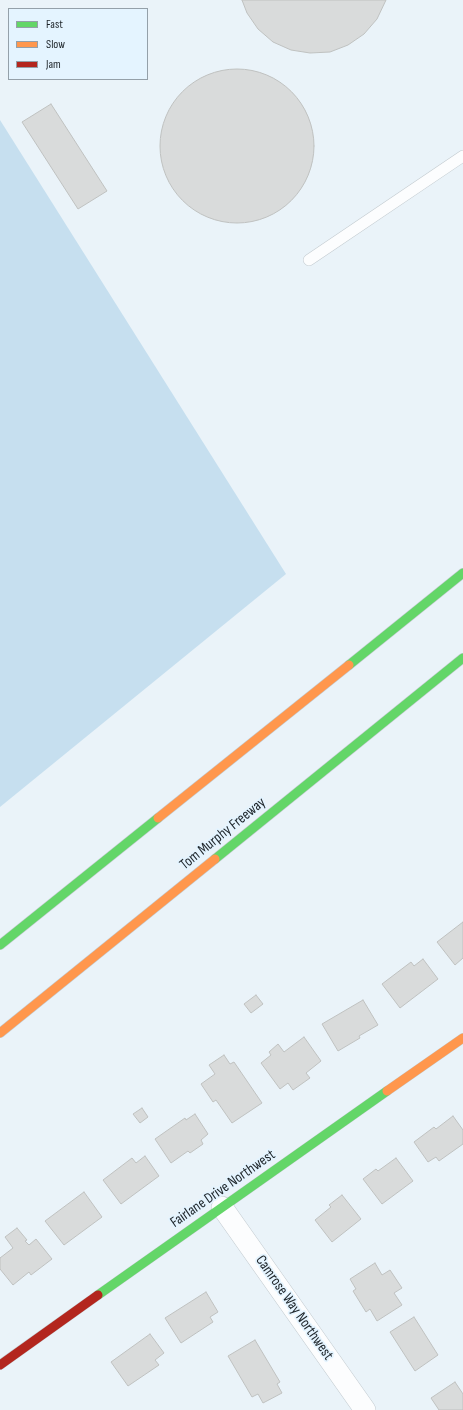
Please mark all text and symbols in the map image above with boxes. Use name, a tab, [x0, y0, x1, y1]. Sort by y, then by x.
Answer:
legend	[8, 8, 148, 80]
text: Fast	[46, 17, 63, 32]
text: Slow	[46, 37, 65, 52]
text: Jam	[46, 57, 61, 72]
street label: Tom Murphy Freeway	[177, 794, 269, 874]
street label: Fairlane Drive Northwest	[167, 1146, 279, 1232]
street label: Camrose Way Northwest	[251, 1252, 337, 1364]

